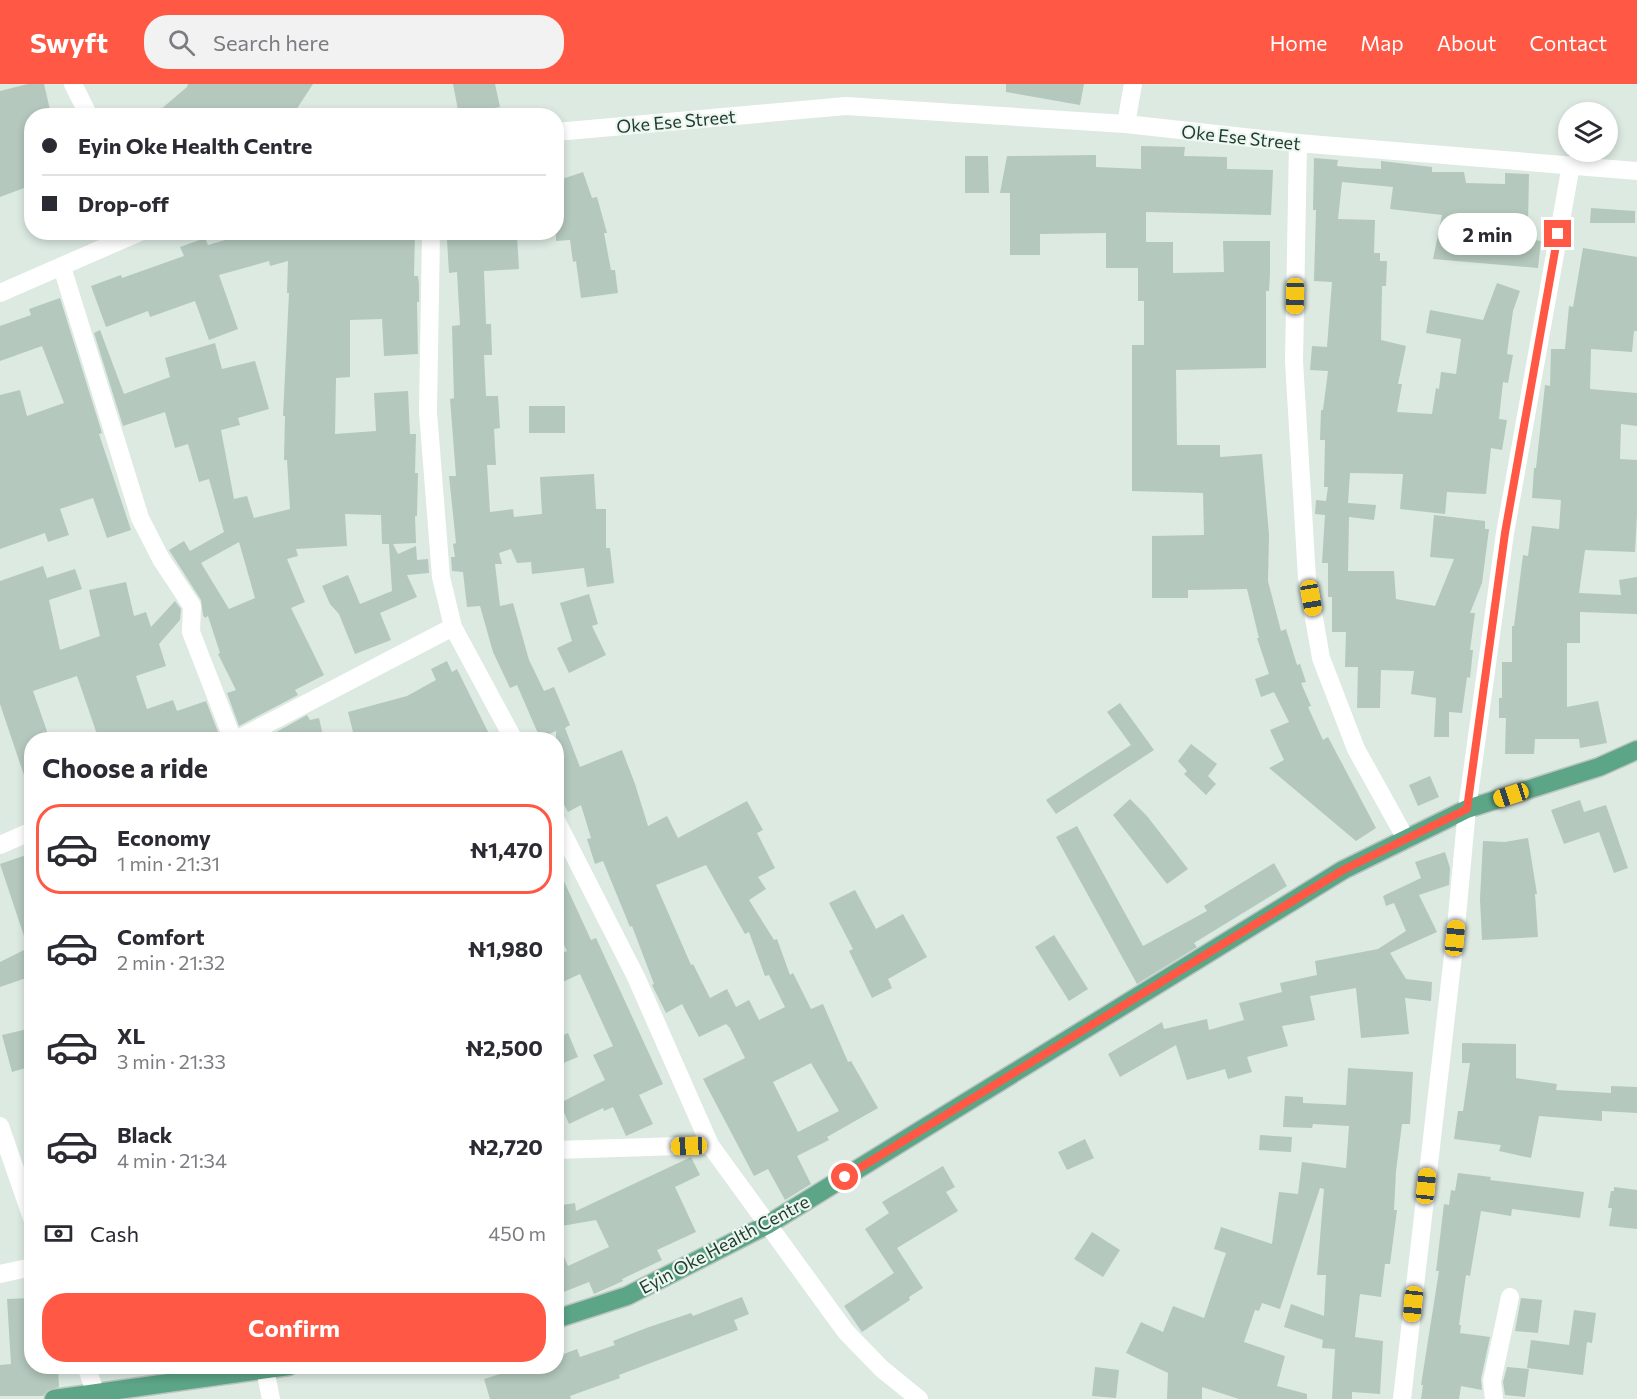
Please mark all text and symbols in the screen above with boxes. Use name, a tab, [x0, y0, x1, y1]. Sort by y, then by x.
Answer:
search box	[144, 15, 564, 69]
text: Swyft	[30, 25, 108, 59]
icon: search	[165, 26, 198, 59]
text: Search here	[213, 29, 329, 56]
text: Home	[1270, 30, 1327, 55]
text: Map	[1360, 30, 1404, 55]
text: About	[1437, 30, 1496, 55]
text: Contact	[1529, 30, 1607, 55]
map controls	[1558, 102, 1618, 162]
button: layers	[1558, 102, 1618, 162]
street label: Oke Ese Street	[615, 105, 737, 137]
street label: Oke Ese Street	[1180, 120, 1302, 154]
text: Eyin Oke Health Centre	[78, 132, 312, 159]
text: Drop-off	[78, 190, 169, 217]
callout: 2 min	[1438, 213, 1537, 255]
route end	[1544, 220, 1571, 247]
text: 2 min	[1463, 222, 1512, 246]
car	[1286, 278, 1304, 314]
car	[1299, 579, 1323, 617]
text: Choose a ride	[42, 751, 208, 784]
car	[1491, 781, 1531, 809]
icon: car	[45, 822, 99, 876]
text: Economy	[117, 824, 211, 851]
text: ₦1,470	[470, 836, 543, 863]
text: 1 min · 21:31	[117, 851, 220, 875]
car	[1444, 919, 1466, 957]
icon: car	[45, 921, 99, 975]
text: Comfort	[117, 923, 205, 950]
text: ₦1,980	[468, 935, 543, 962]
text: 2 min · 21:32	[117, 950, 225, 974]
icon: car	[45, 1020, 99, 1074]
text: XL	[117, 1022, 145, 1049]
text: ₦2,500	[465, 1034, 543, 1061]
text: 3 min · 21:33	[117, 1049, 226, 1073]
icon: car	[45, 1119, 99, 1173]
text: Black	[117, 1121, 172, 1148]
text: ₦2,720	[468, 1133, 543, 1160]
car	[671, 1136, 707, 1156]
text: 4 min · 21:34	[117, 1148, 227, 1172]
route start	[831, 1163, 858, 1190]
car	[1415, 1167, 1437, 1205]
street label: Eyin Oke Health Centre	[635, 1190, 813, 1298]
icon: cash	[42, 1217, 75, 1250]
text: Cash	[90, 1220, 139, 1247]
text: 450 m	[488, 1221, 546, 1245]
car	[1402, 1285, 1424, 1323]
button: Confirm	[42, 1293, 546, 1362]

